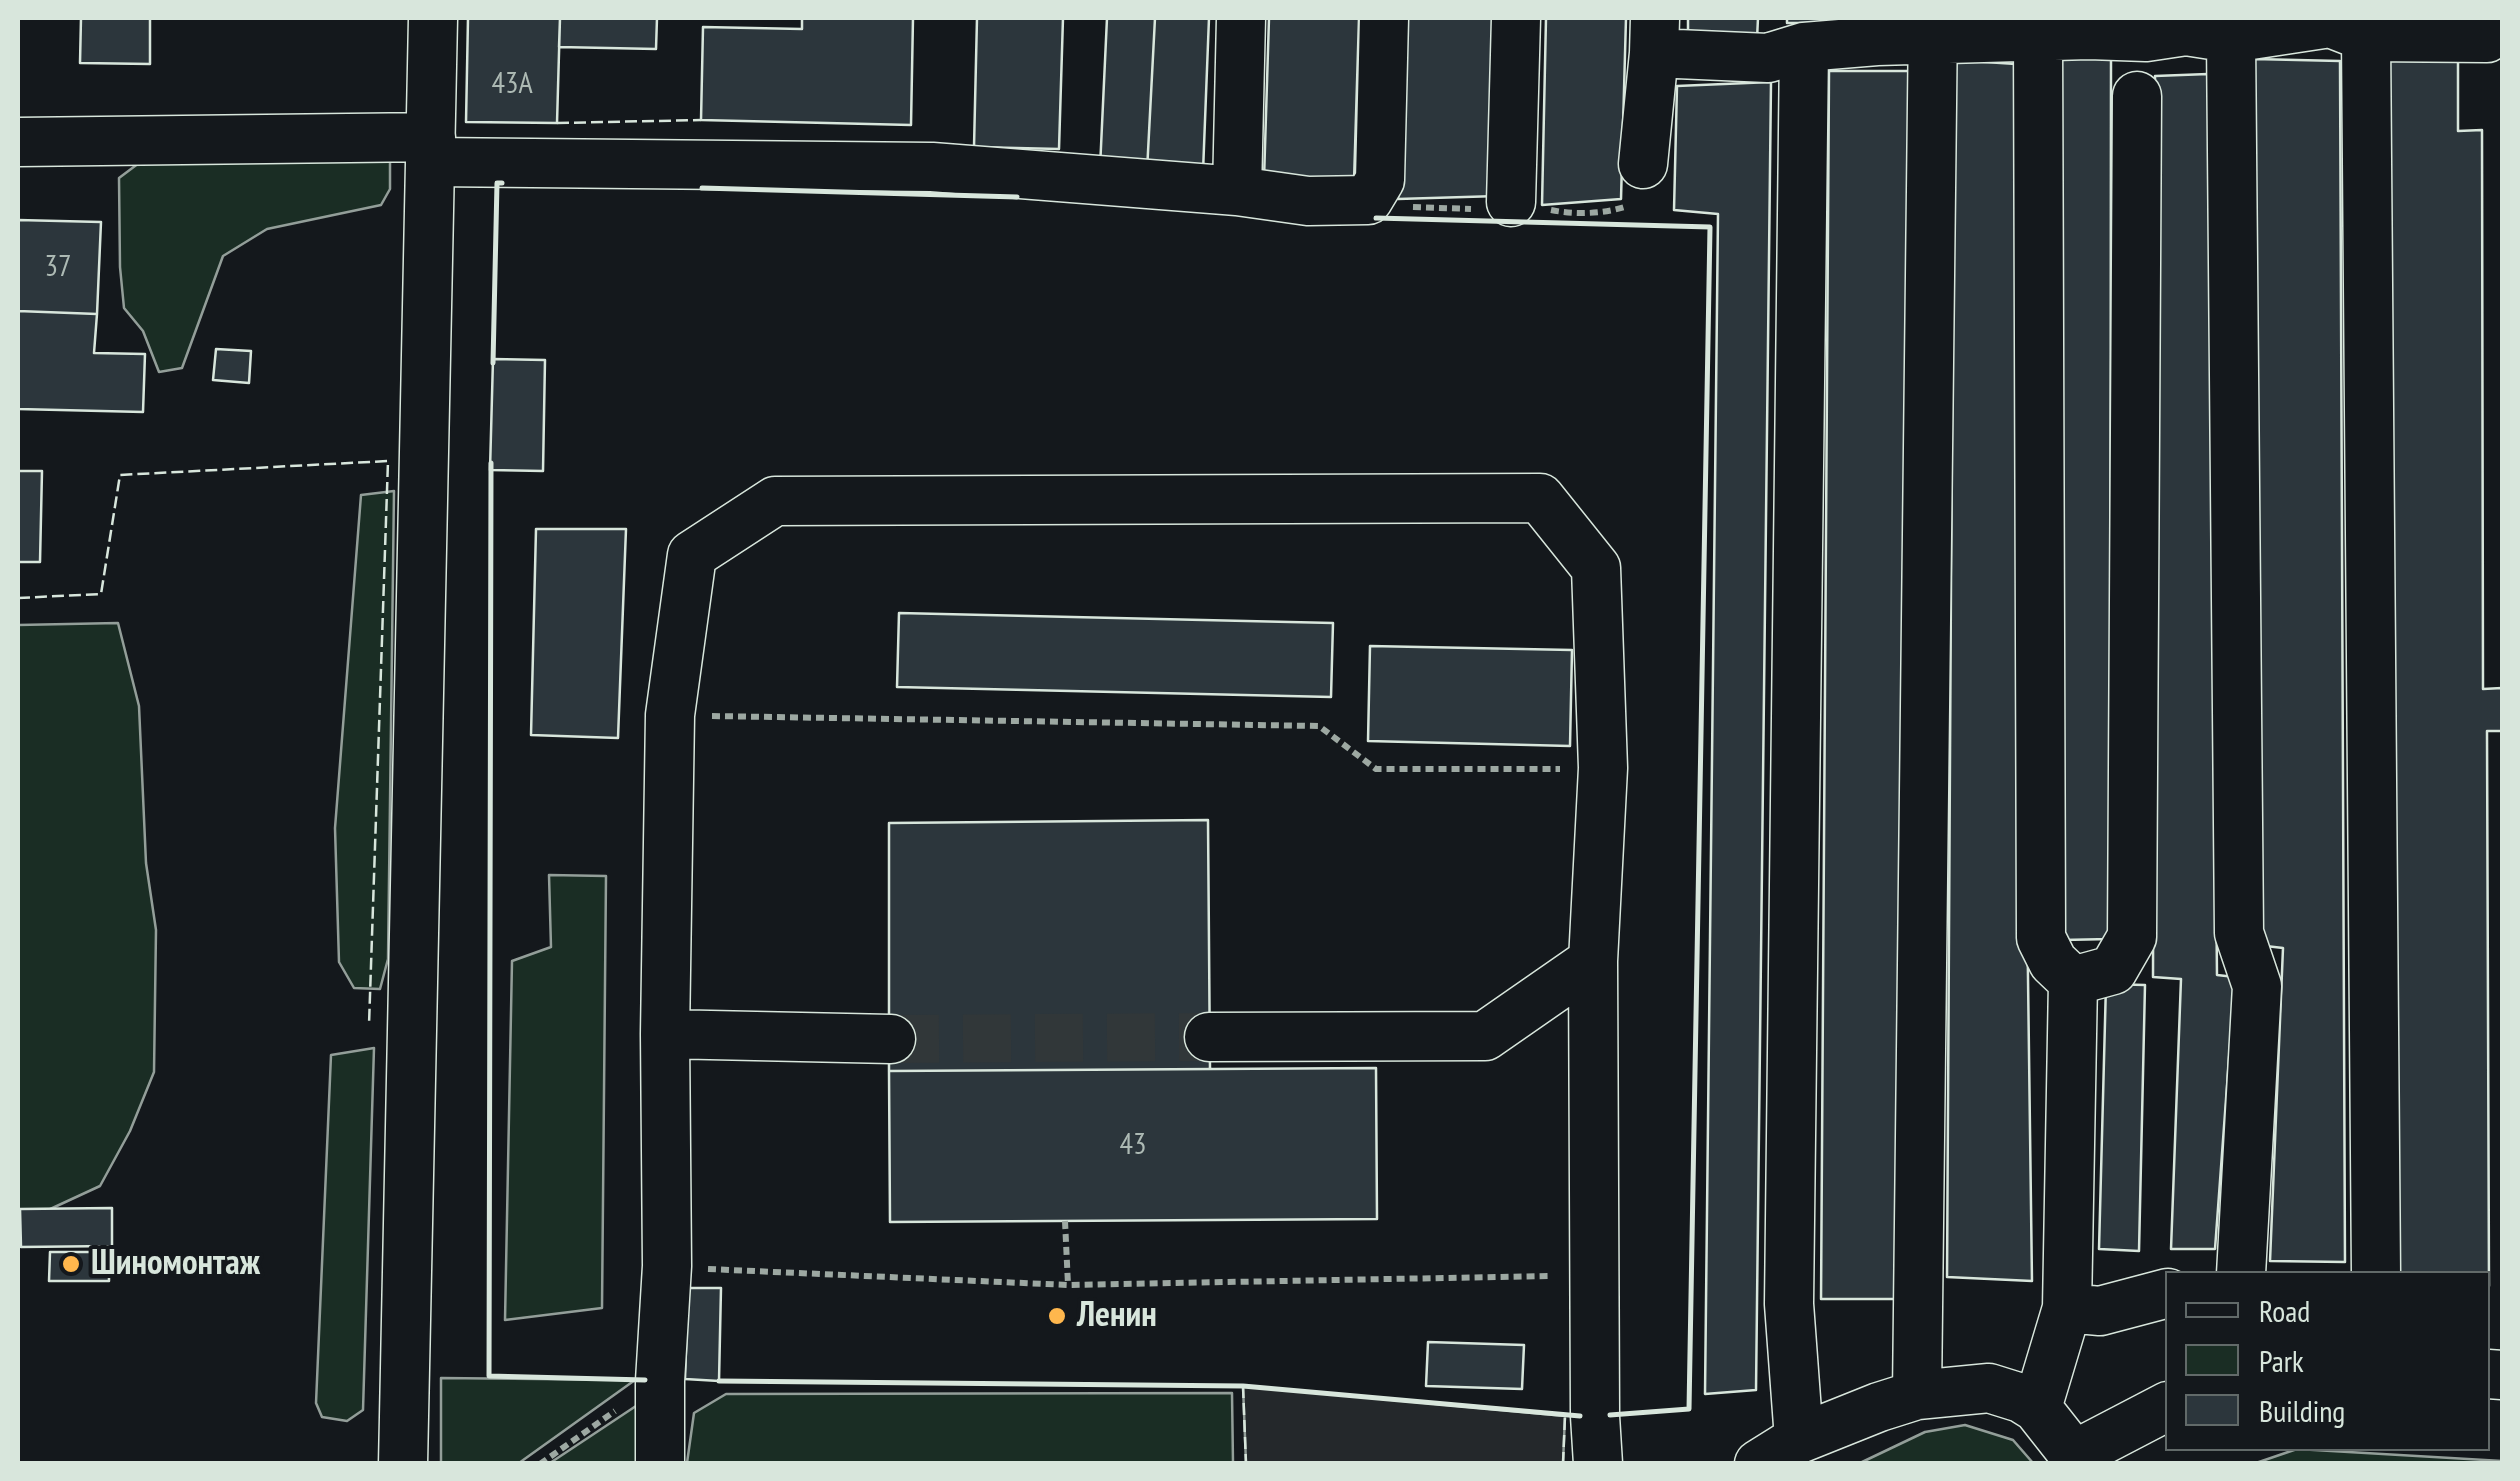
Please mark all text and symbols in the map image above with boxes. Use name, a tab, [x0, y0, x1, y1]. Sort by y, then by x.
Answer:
house number: 43А	[491, 66, 533, 102]
house number: 37	[45, 249, 71, 285]
house number: 43	[1120, 1127, 1146, 1163]
place label: Шиномонтаж	[91, 1243, 260, 1285]
marker: Шиномонтаж	[60, 1253, 82, 1275]
legend	[2165, 1271, 2490, 1451]
text: Road	[2259, 1291, 2310, 1330]
place label: Ленин	[1077, 1295, 1157, 1337]
marker: Ленин	[1046, 1305, 1068, 1327]
text: Park	[2259, 1341, 2304, 1380]
text: Building	[2259, 1391, 2345, 1430]

